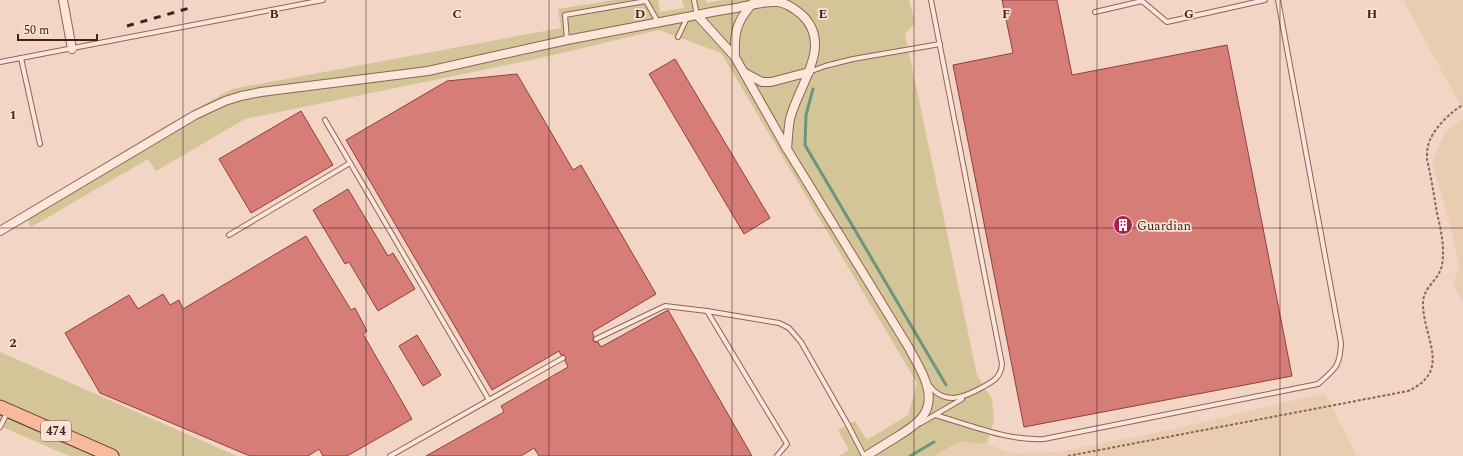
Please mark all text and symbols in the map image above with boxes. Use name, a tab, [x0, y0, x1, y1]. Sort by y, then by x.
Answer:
text: B	[269, 4, 279, 24]
text: C	[452, 4, 462, 24]
text: D	[635, 4, 645, 24]
text: E	[819, 4, 828, 24]
text: F	[1002, 4, 1010, 24]
text: G	[1184, 4, 1194, 24]
text: H	[1367, 4, 1378, 24]
scale bar	[18, 16, 97, 42]
text: 50 m	[24, 21, 49, 40]
text: 1	[9, 105, 17, 125]
building icon: Guardian	[1112, 214, 1134, 236]
place label: Guardian	[1137, 216, 1191, 236]
text: 2	[9, 333, 17, 353]
road number: 474	[41, 421, 71, 441]

